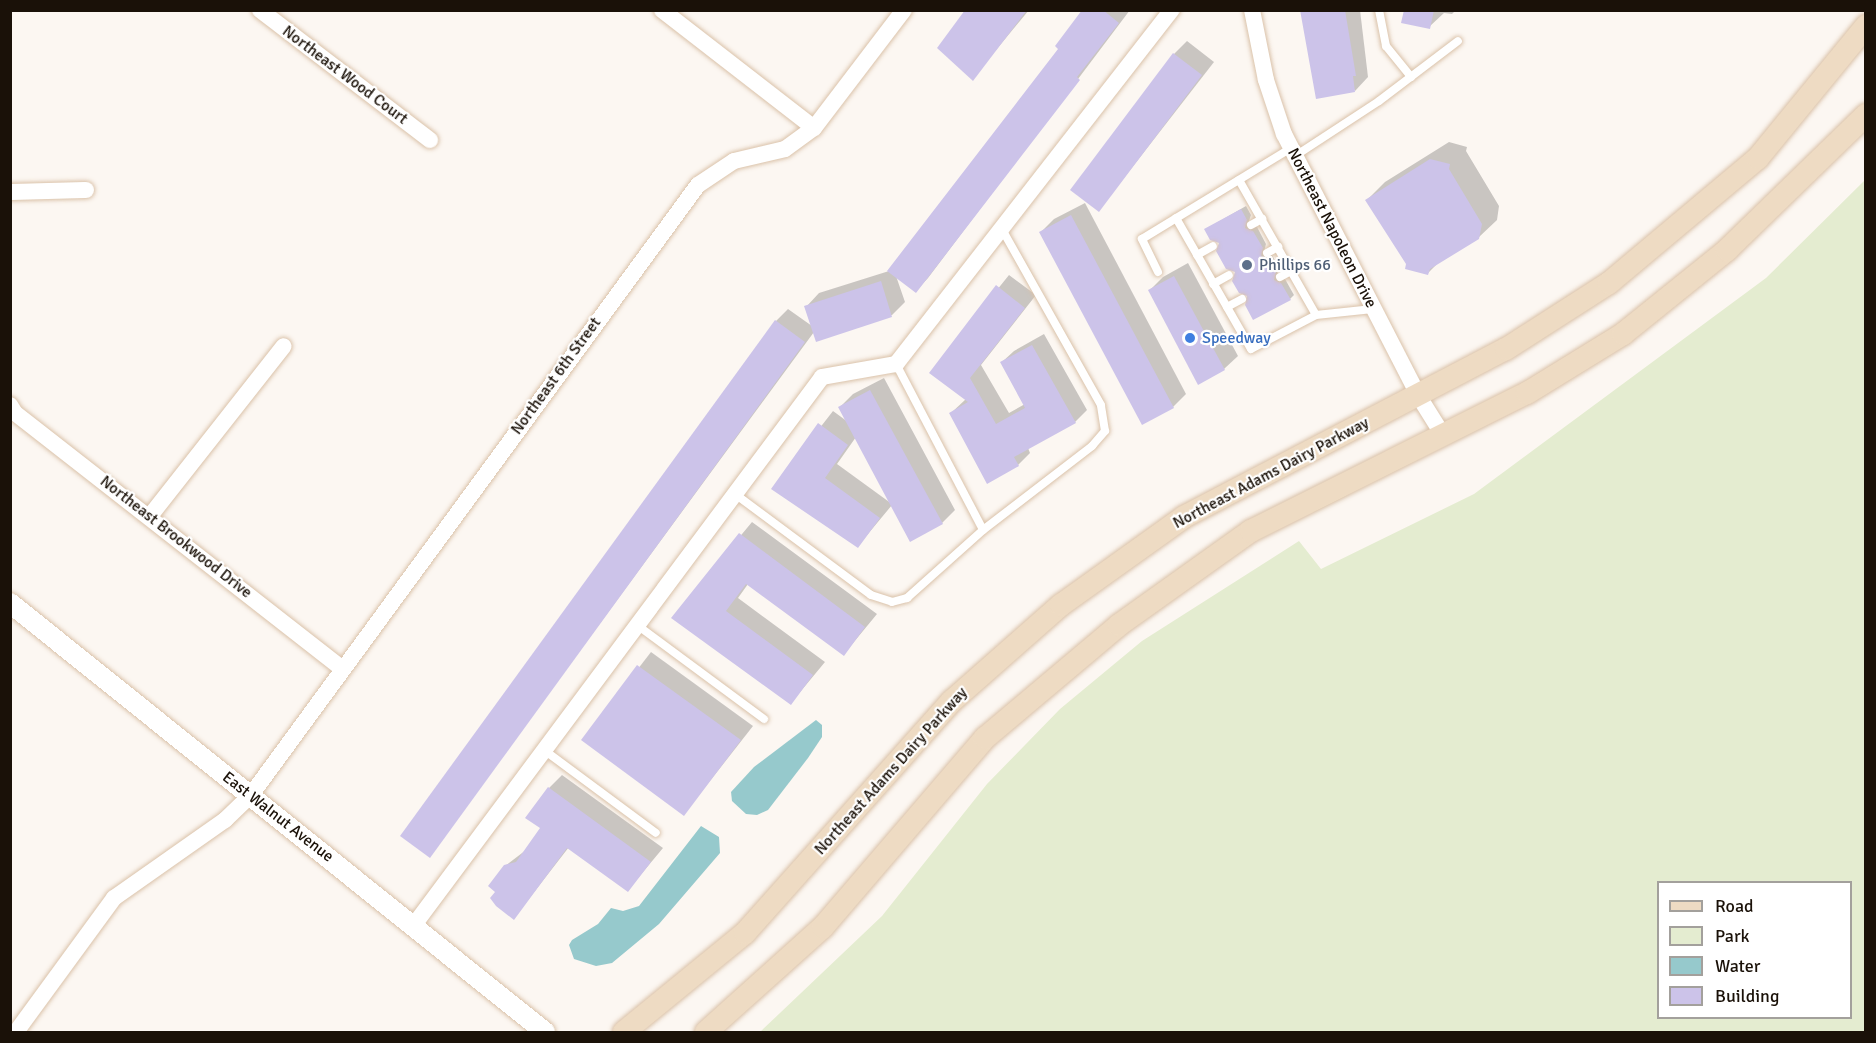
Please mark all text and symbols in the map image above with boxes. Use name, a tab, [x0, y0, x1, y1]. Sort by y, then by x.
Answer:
street label: Northeast Wood Court	[279, 22, 411, 128]
street label: Northeast Napoleon Drive	[1283, 145, 1381, 311]
place label: Phillips 66	[1259, 255, 1331, 275]
marker: Phillips 66	[1240, 258, 1254, 272]
street label: Northeast 6th Street	[507, 314, 605, 438]
place label: Speedway	[1202, 328, 1271, 348]
marker: Speedway	[1183, 331, 1197, 345]
street label: Northeast Adams Dairy Parkway	[1170, 413, 1372, 533]
street label: Northeast Brookwood Drive	[96, 472, 256, 602]
street label: Northeast Adams Dairy Parkway	[811, 683, 971, 859]
street label: East Walnut Avenue	[219, 768, 337, 866]
legend	[1657, 881, 1852, 1019]
text: Road	[1715, 895, 1754, 917]
text: Park	[1715, 925, 1750, 947]
text: Water	[1715, 955, 1760, 977]
text: Building	[1715, 985, 1779, 1007]

